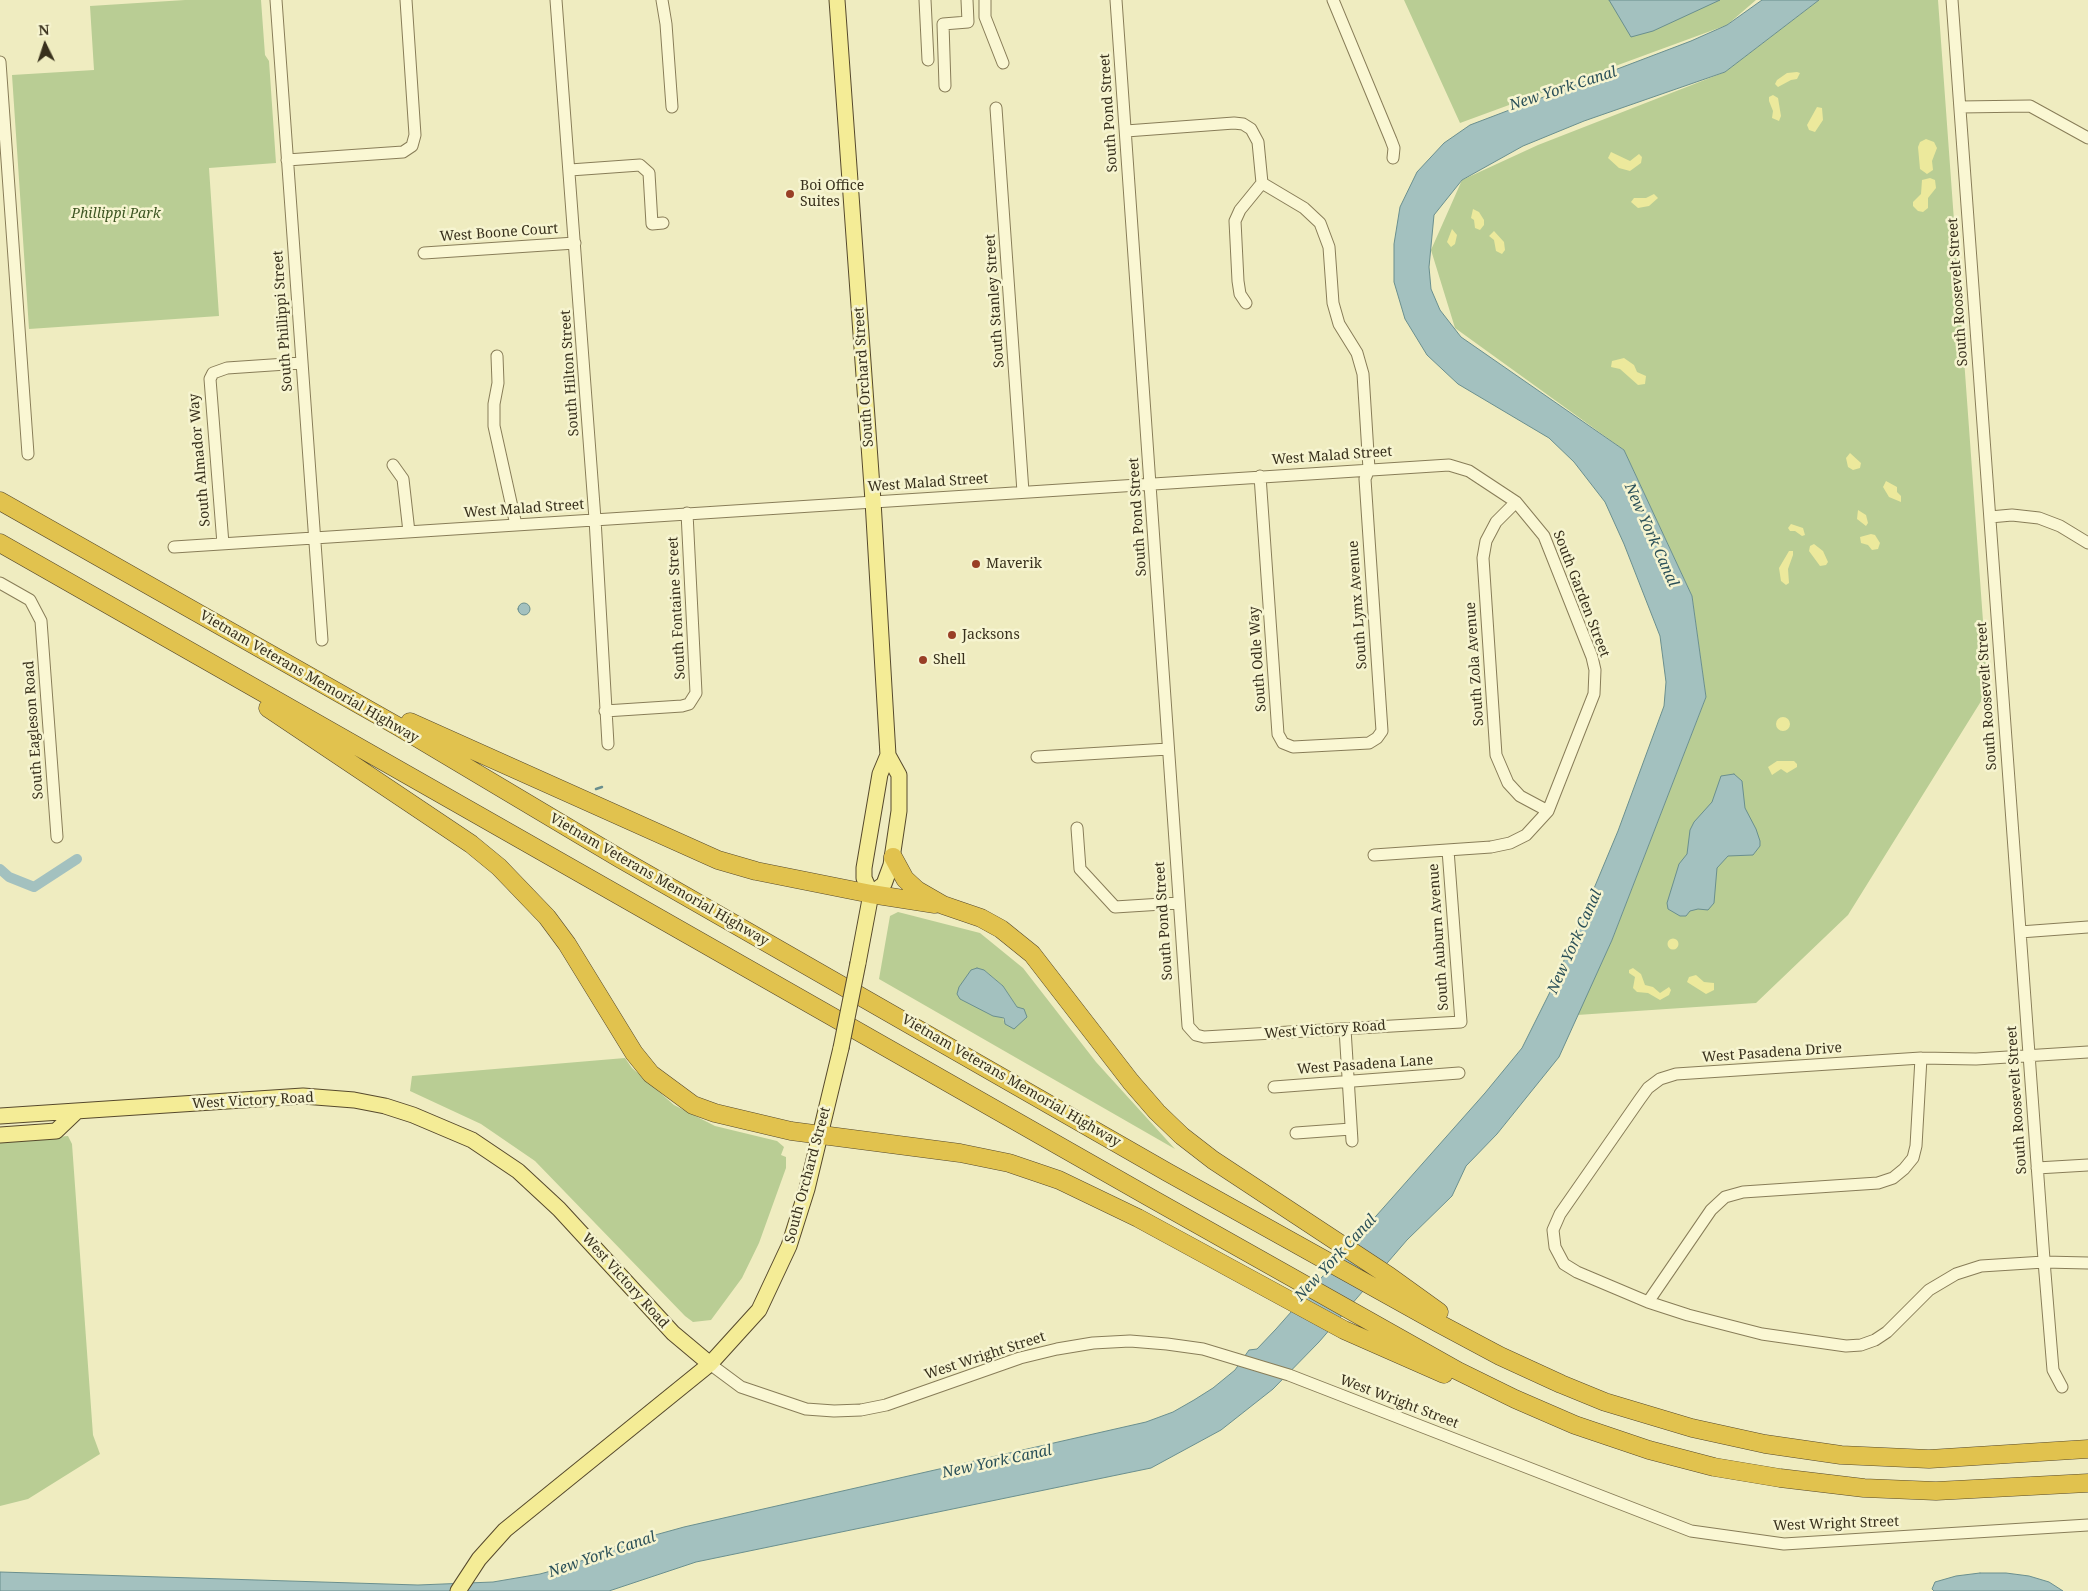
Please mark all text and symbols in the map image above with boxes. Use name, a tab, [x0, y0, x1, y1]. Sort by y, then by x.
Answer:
north arrow	[20, 20, 70, 70]
text: N	[38, 20, 50, 39]
street label: South Pond Street	[1096, 53, 1122, 173]
water label: New York Canal	[1507, 63, 1619, 115]
place label: Boi Office Suites	[800, 178, 864, 210]
marker: Boi Office Suites	[784, 188, 796, 200]
park label: Phillippi Park	[71, 206, 161, 222]
street label: South Roosevelt Street	[1944, 217, 1972, 367]
street label: West Boone Court	[439, 220, 559, 246]
street label: South Stanley Street	[982, 234, 1008, 368]
street label: South Phillippi Street	[270, 250, 296, 392]
street label: South Orchard Street	[851, 306, 877, 448]
street label: South Hilton Street	[557, 309, 583, 437]
street label: South Almador Way	[186, 393, 214, 527]
street label: West Malad Street	[1271, 443, 1393, 469]
street label: South Pond Street	[1125, 457, 1151, 577]
street label: West Malad Street	[867, 470, 989, 496]
water label: New York Canal	[1620, 480, 1682, 590]
street label: West Malad Street	[463, 496, 585, 522]
street label: South Garden Street	[1549, 528, 1613, 660]
street label: South Fontaine Street	[665, 536, 689, 680]
street label: South Lynx Avenue	[1345, 540, 1371, 670]
place label: Maverik	[986, 556, 1042, 572]
marker: Maverik	[970, 558, 982, 570]
street label: South Zola Avenue	[1462, 601, 1488, 727]
street label: South Odle Way	[1246, 606, 1270, 712]
street label: Vietnam Veterans Memorial Highway	[196, 607, 422, 747]
street label: South Roosevelt Street	[1973, 621, 2001, 771]
place label: Jacksons	[962, 627, 1020, 643]
marker: Jacksons	[946, 629, 958, 641]
place label: Shell	[933, 652, 966, 668]
marker: Shell	[917, 654, 929, 666]
street label: South Eagleson Road	[21, 660, 47, 800]
street label: Vietnam Veterans Memorial Highway	[546, 810, 772, 950]
street label: South Pond Street	[1151, 861, 1177, 981]
street label: South Auburn Avenue	[1425, 863, 1453, 1011]
water label: New York Canal	[1544, 887, 1606, 997]
street label: Vietnam Veterans Memorial Highway	[898, 1011, 1124, 1151]
street label: West Victory Road	[1264, 1017, 1386, 1043]
street label: South Roosevelt Street	[2003, 1025, 2031, 1175]
street label: West Pasadena Drive	[1701, 1040, 1843, 1066]
street label: West Pasadena Lane	[1296, 1052, 1434, 1078]
street label: West Victory Road	[192, 1089, 314, 1113]
street label: South Orchard Street	[782, 1105, 834, 1245]
water label: New York Canal	[1291, 1211, 1381, 1305]
street label: West Victory Road	[578, 1230, 672, 1332]
street label: West Wright Street	[923, 1329, 1047, 1383]
street label: West Wright Street	[1337, 1372, 1461, 1432]
water label: New York Canal	[940, 1442, 1054, 1482]
street label: West Wright Street	[1773, 1513, 1899, 1535]
water label: New York Canal	[546, 1528, 658, 1582]

